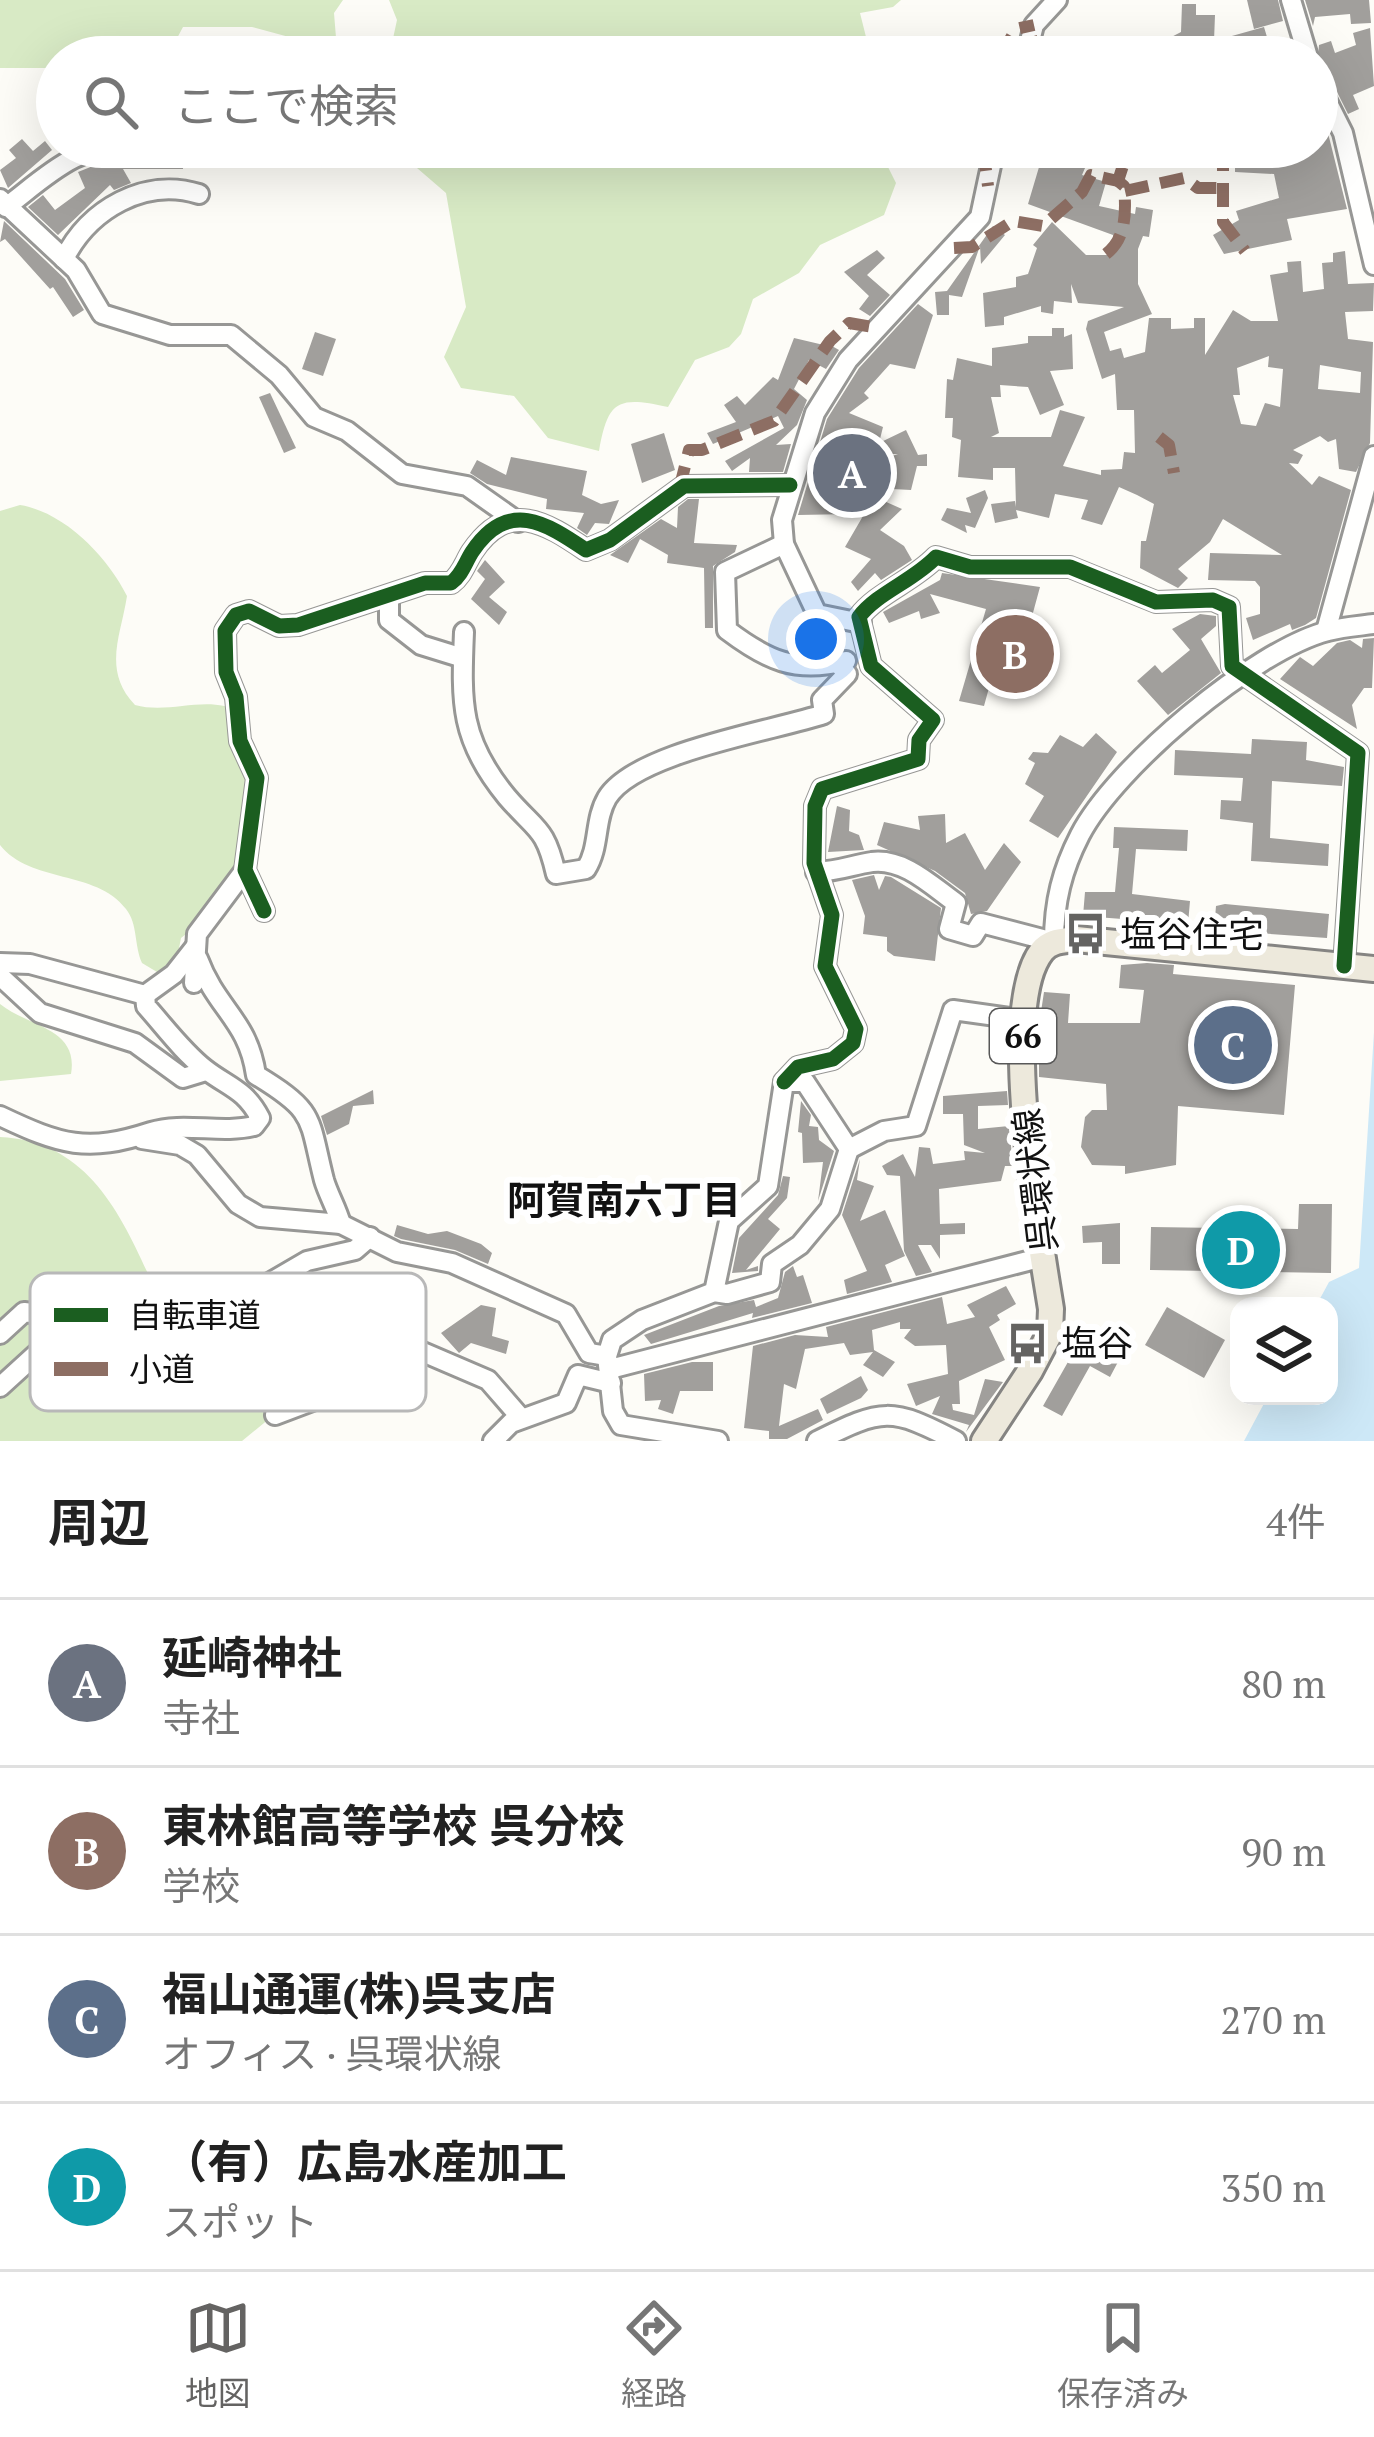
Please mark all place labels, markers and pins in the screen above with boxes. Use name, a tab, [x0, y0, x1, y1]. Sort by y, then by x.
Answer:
pin: A	[813, 428, 891, 518]
pin: B	[976, 609, 1054, 699]
place label: 塩谷住宅	[1120, 910, 1264, 957]
bus stop icon: 塩谷住宅	[1063, 911, 1109, 957]
pin: C	[1194, 1000, 1272, 1090]
pin: D	[1202, 1205, 1280, 1295]
place label: 塩谷	[1061, 1319, 1133, 1366]
bus stop icon: 塩谷	[1004, 1320, 1050, 1366]

